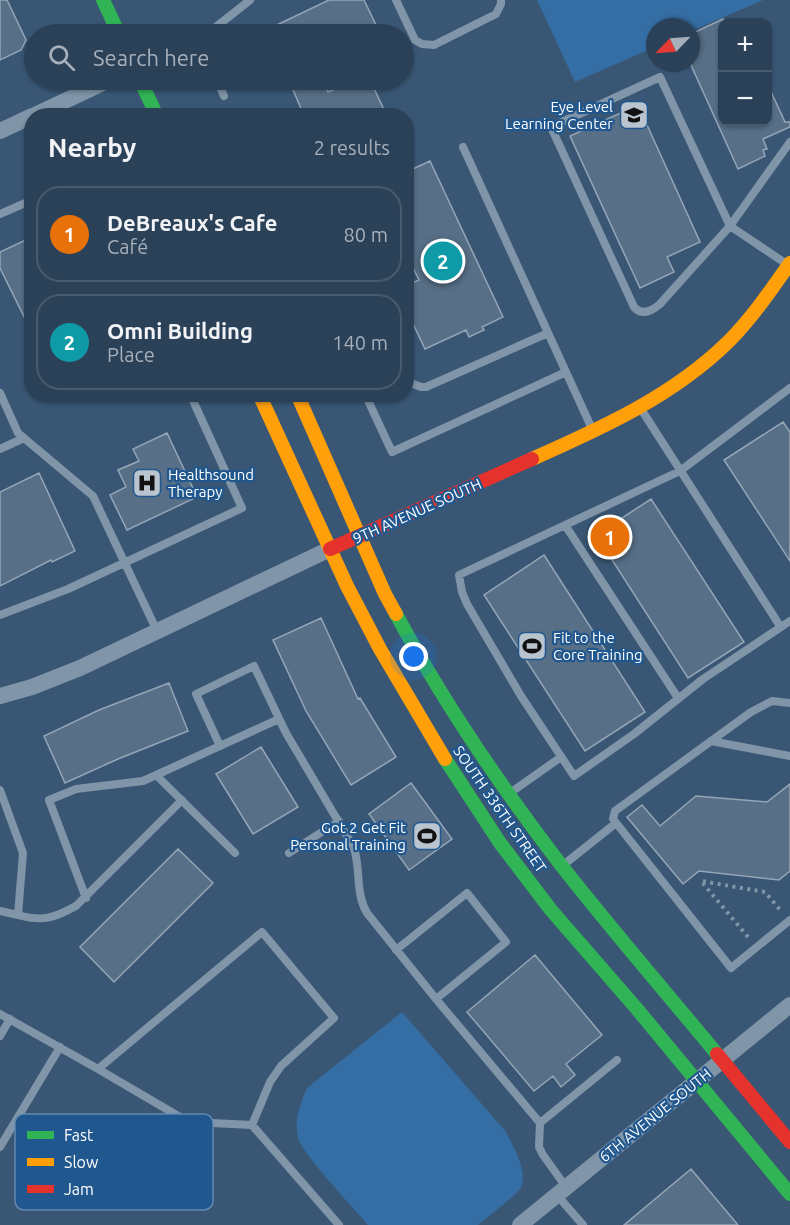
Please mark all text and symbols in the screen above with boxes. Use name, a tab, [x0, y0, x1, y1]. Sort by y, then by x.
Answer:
north arrow	[646, 18, 700, 72]
map controls	[718, 18, 772, 126]
button: +	[718, 18, 772, 72]
search box	[24, 24, 414, 90]
icon: search	[45, 41, 78, 74]
text: Search here	[93, 45, 209, 70]
button: −	[718, 72, 772, 126]
place label: Eye Level Learning Center	[505, 98, 613, 132]
school or university icon: Eye Level Learning Center	[618, 99, 650, 131]
text: Nearby	[48, 133, 136, 162]
text: 2 results	[314, 136, 390, 159]
text: DeBreaux's Cafe	[107, 210, 277, 235]
text: 1	[64, 223, 75, 246]
text: 80 m	[344, 223, 388, 246]
text: Café	[107, 235, 148, 258]
pin: 2	[424, 238, 462, 284]
text: Omni Building	[107, 318, 253, 343]
text: 2	[64, 331, 75, 354]
text: 140 m	[332, 331, 388, 354]
text: Place	[107, 343, 155, 366]
place label: Healthsound Therapy	[168, 466, 254, 500]
hospital icon: Healthsound Therapy	[131, 467, 163, 499]
street label: 9TH AVENUE SOUTH	[350, 475, 484, 547]
pin: 1	[590, 514, 630, 560]
place label: Fit to the Core Training	[553, 629, 643, 663]
sports icon: Fit to the Core Training	[516, 630, 548, 662]
your location	[399, 642, 428, 671]
street label: SOUTH 336TH STREET	[450, 743, 550, 876]
place label: Got 2 Get Fit Personal Training	[290, 819, 406, 853]
sports icon: Got 2 Get Fit Personal Training	[411, 820, 443, 852]
street label: 6TH AVENUE SOUTH	[596, 1065, 714, 1165]
legend	[15, 1114, 213, 1210]
text: Fast	[64, 1126, 94, 1144]
text: Slow	[64, 1153, 99, 1171]
text: Jam	[64, 1180, 94, 1198]

